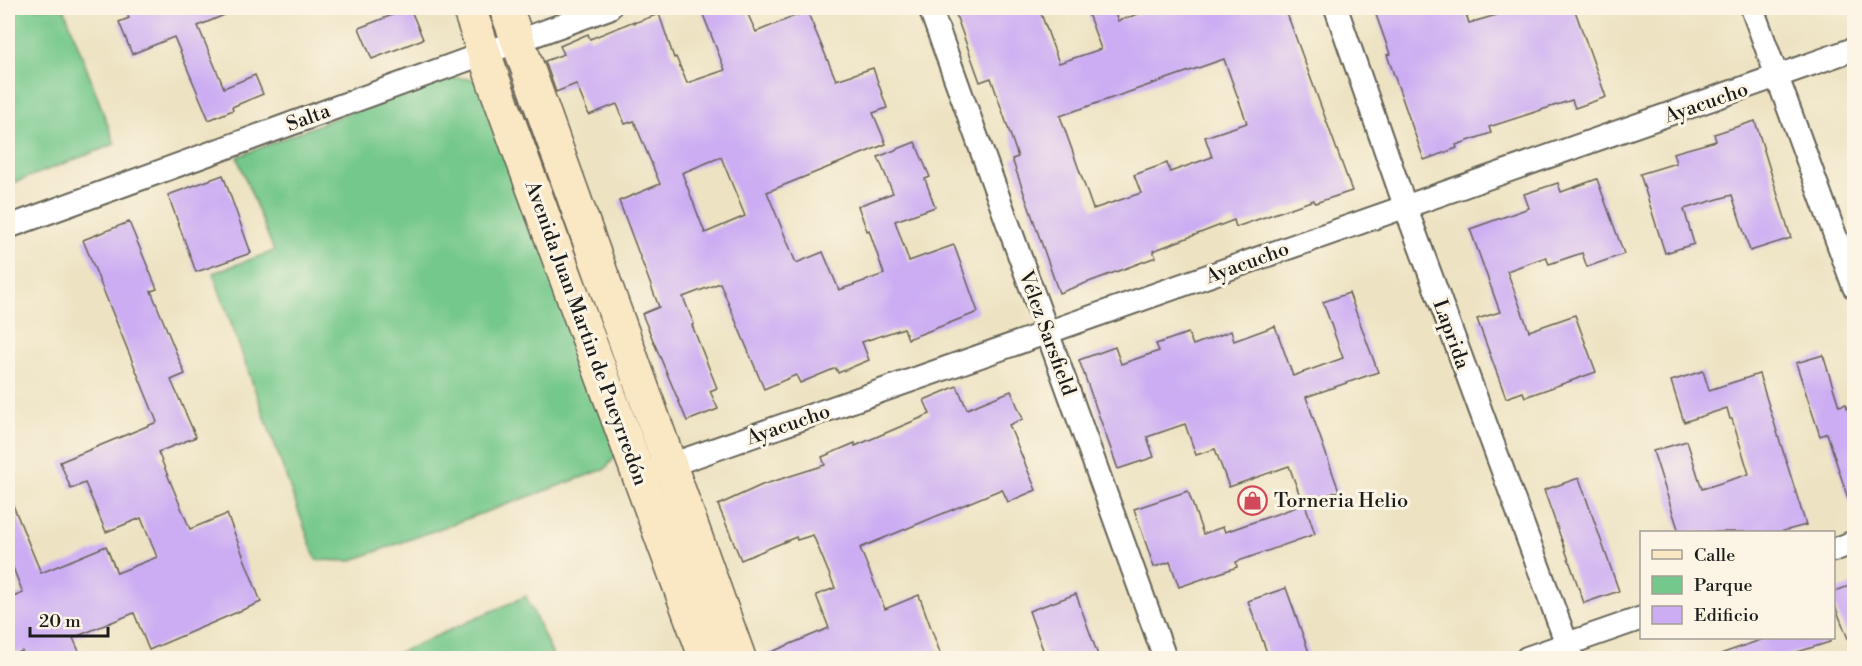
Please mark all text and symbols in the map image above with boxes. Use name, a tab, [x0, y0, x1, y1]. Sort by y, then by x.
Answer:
street label: Ayacucho	[1660, 77, 1752, 130]
street label: Salta	[283, 99, 335, 138]
street label: Avenida Juan Martin de Pueyrredón	[518, 177, 652, 489]
street label: Ayacucho	[1201, 237, 1293, 290]
street label: Vélez Sarsfield	[1012, 267, 1081, 400]
street label: Laprida	[1427, 296, 1475, 373]
street label: Ayacucho	[742, 399, 834, 452]
shop icon: Torneria Helio	[1237, 484, 1269, 516]
place label: Torneria Helio	[1274, 489, 1408, 514]
legend	[1640, 531, 1835, 639]
text: Calle	[1694, 544, 1735, 567]
text: Parque	[1694, 574, 1753, 597]
scale bar	[30, 600, 108, 638]
text: Edificio	[1694, 604, 1759, 627]
text: 20 m	[39, 610, 81, 633]

